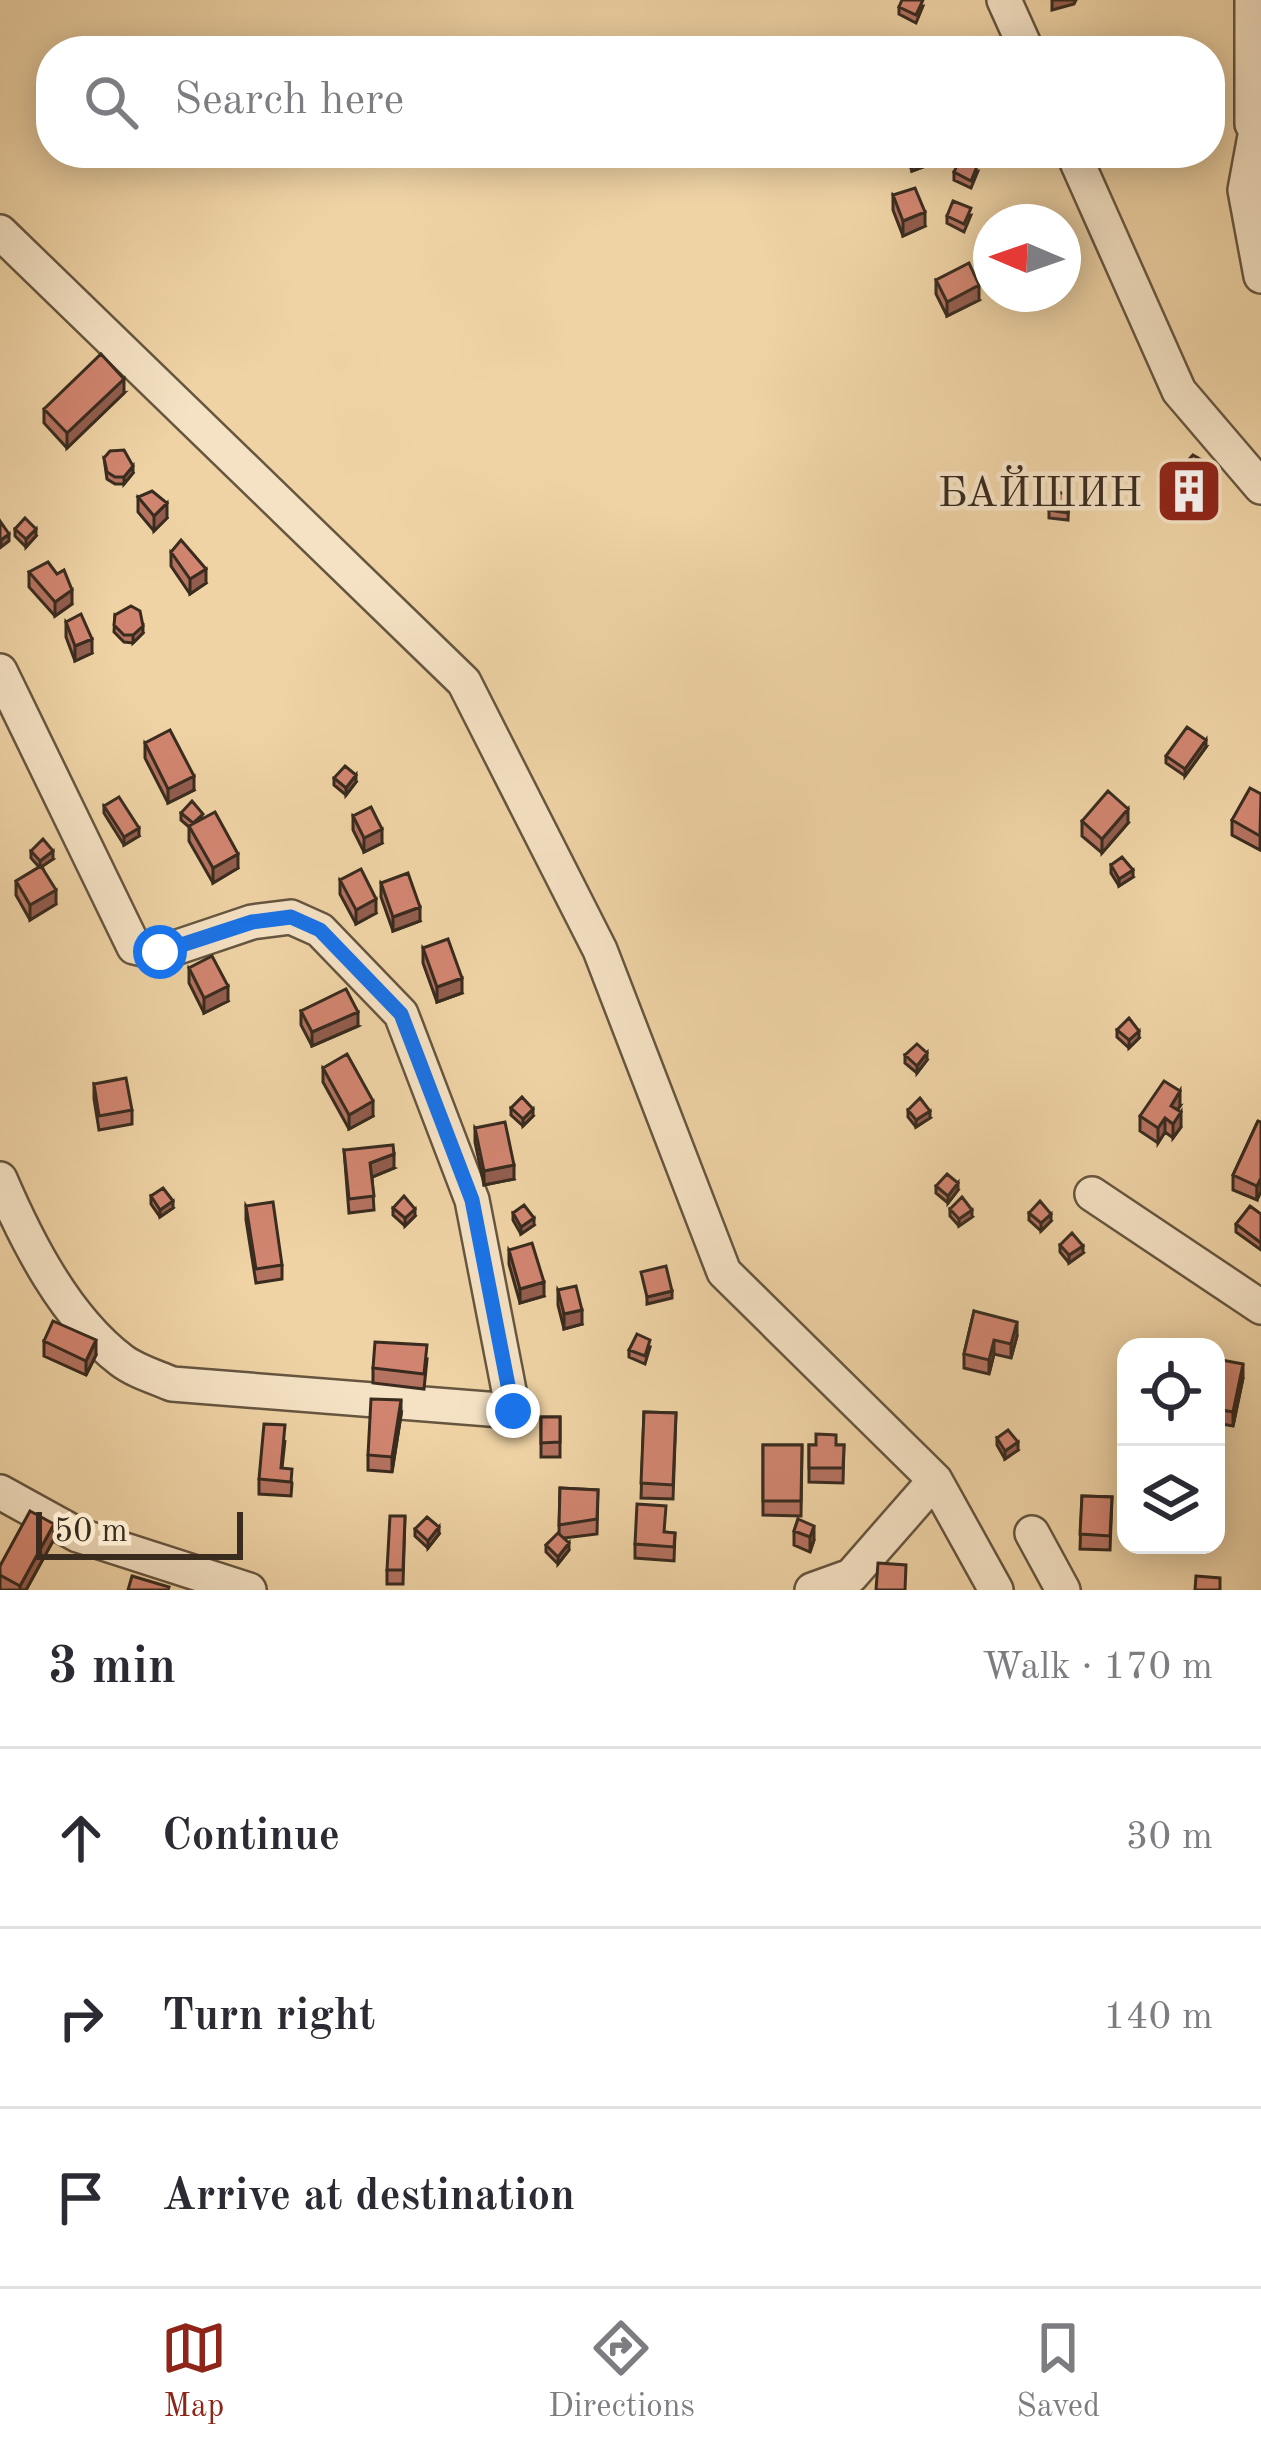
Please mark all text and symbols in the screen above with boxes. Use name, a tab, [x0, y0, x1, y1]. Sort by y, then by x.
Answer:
search box	[36, 36, 1225, 168]
icon: search	[78, 69, 144, 135]
text: Search here	[174, 79, 404, 124]
north arrow	[973, 204, 1081, 312]
building icon: БАЙШИН	[1154, 456, 1224, 526]
place label: БАЙШИН	[938, 465, 1142, 516]
route start	[133, 925, 187, 979]
map controls	[1117, 1338, 1225, 1554]
button: locate	[1117, 1338, 1225, 1446]
route end	[486, 1384, 540, 1438]
button: layers	[1117, 1446, 1225, 1554]
scale bar	[36, 1506, 243, 1559]
text: 50 m	[54, 1516, 128, 1549]
text: 3 min	[48, 1643, 176, 1694]
text: Walk · 170 m	[982, 1648, 1213, 1687]
icon: ahead	[48, 1805, 114, 1871]
text: Continue	[162, 1815, 340, 1860]
text: 30 m	[1126, 1818, 1213, 1857]
icon: right	[48, 1985, 114, 2051]
text: Turn right	[162, 1995, 375, 2040]
text: 140 m	[1103, 1998, 1213, 2037]
icon: arrive	[48, 2165, 114, 2231]
text: Arrive at destination	[162, 2175, 575, 2220]
tab: Map	[161, 2315, 227, 2428]
tab: Directions	[548, 2315, 695, 2428]
tab: Saved	[1016, 2315, 1100, 2428]

